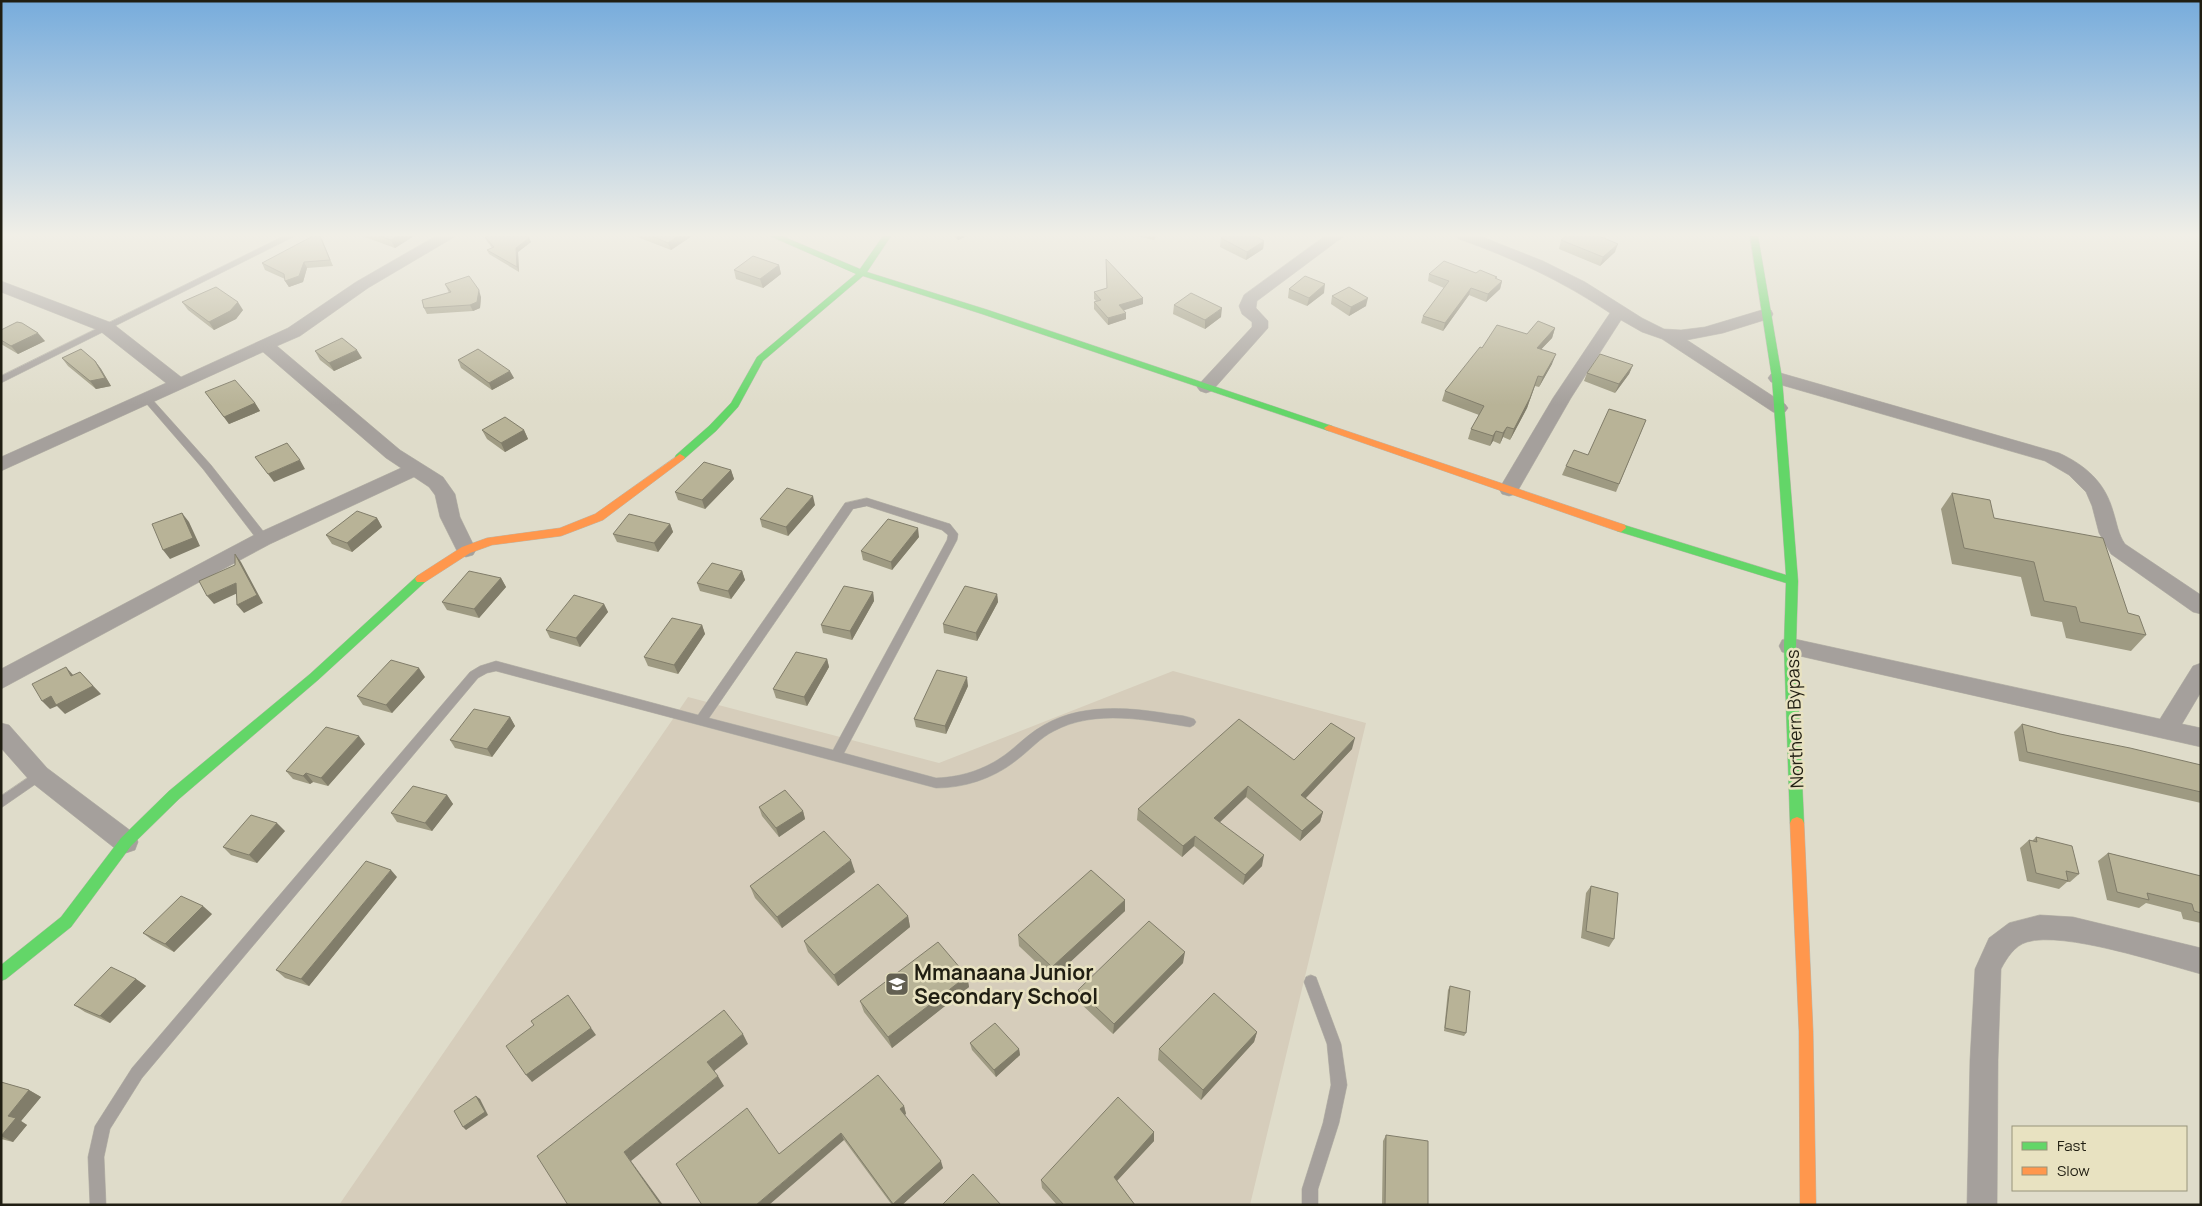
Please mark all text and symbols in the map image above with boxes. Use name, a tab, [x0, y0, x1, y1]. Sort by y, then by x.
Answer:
street label: Northern Bypass	[1780, 649, 1808, 789]
place label: Mmanaana Junior Secondary School	[914, 958, 1098, 1010]
school or university icon: Mmanaana Junior Secondary School	[884, 971, 910, 997]
legend	[2012, 1126, 2187, 1191]
text: Fast	[2057, 1135, 2086, 1156]
text: Slow	[2057, 1160, 2090, 1181]

